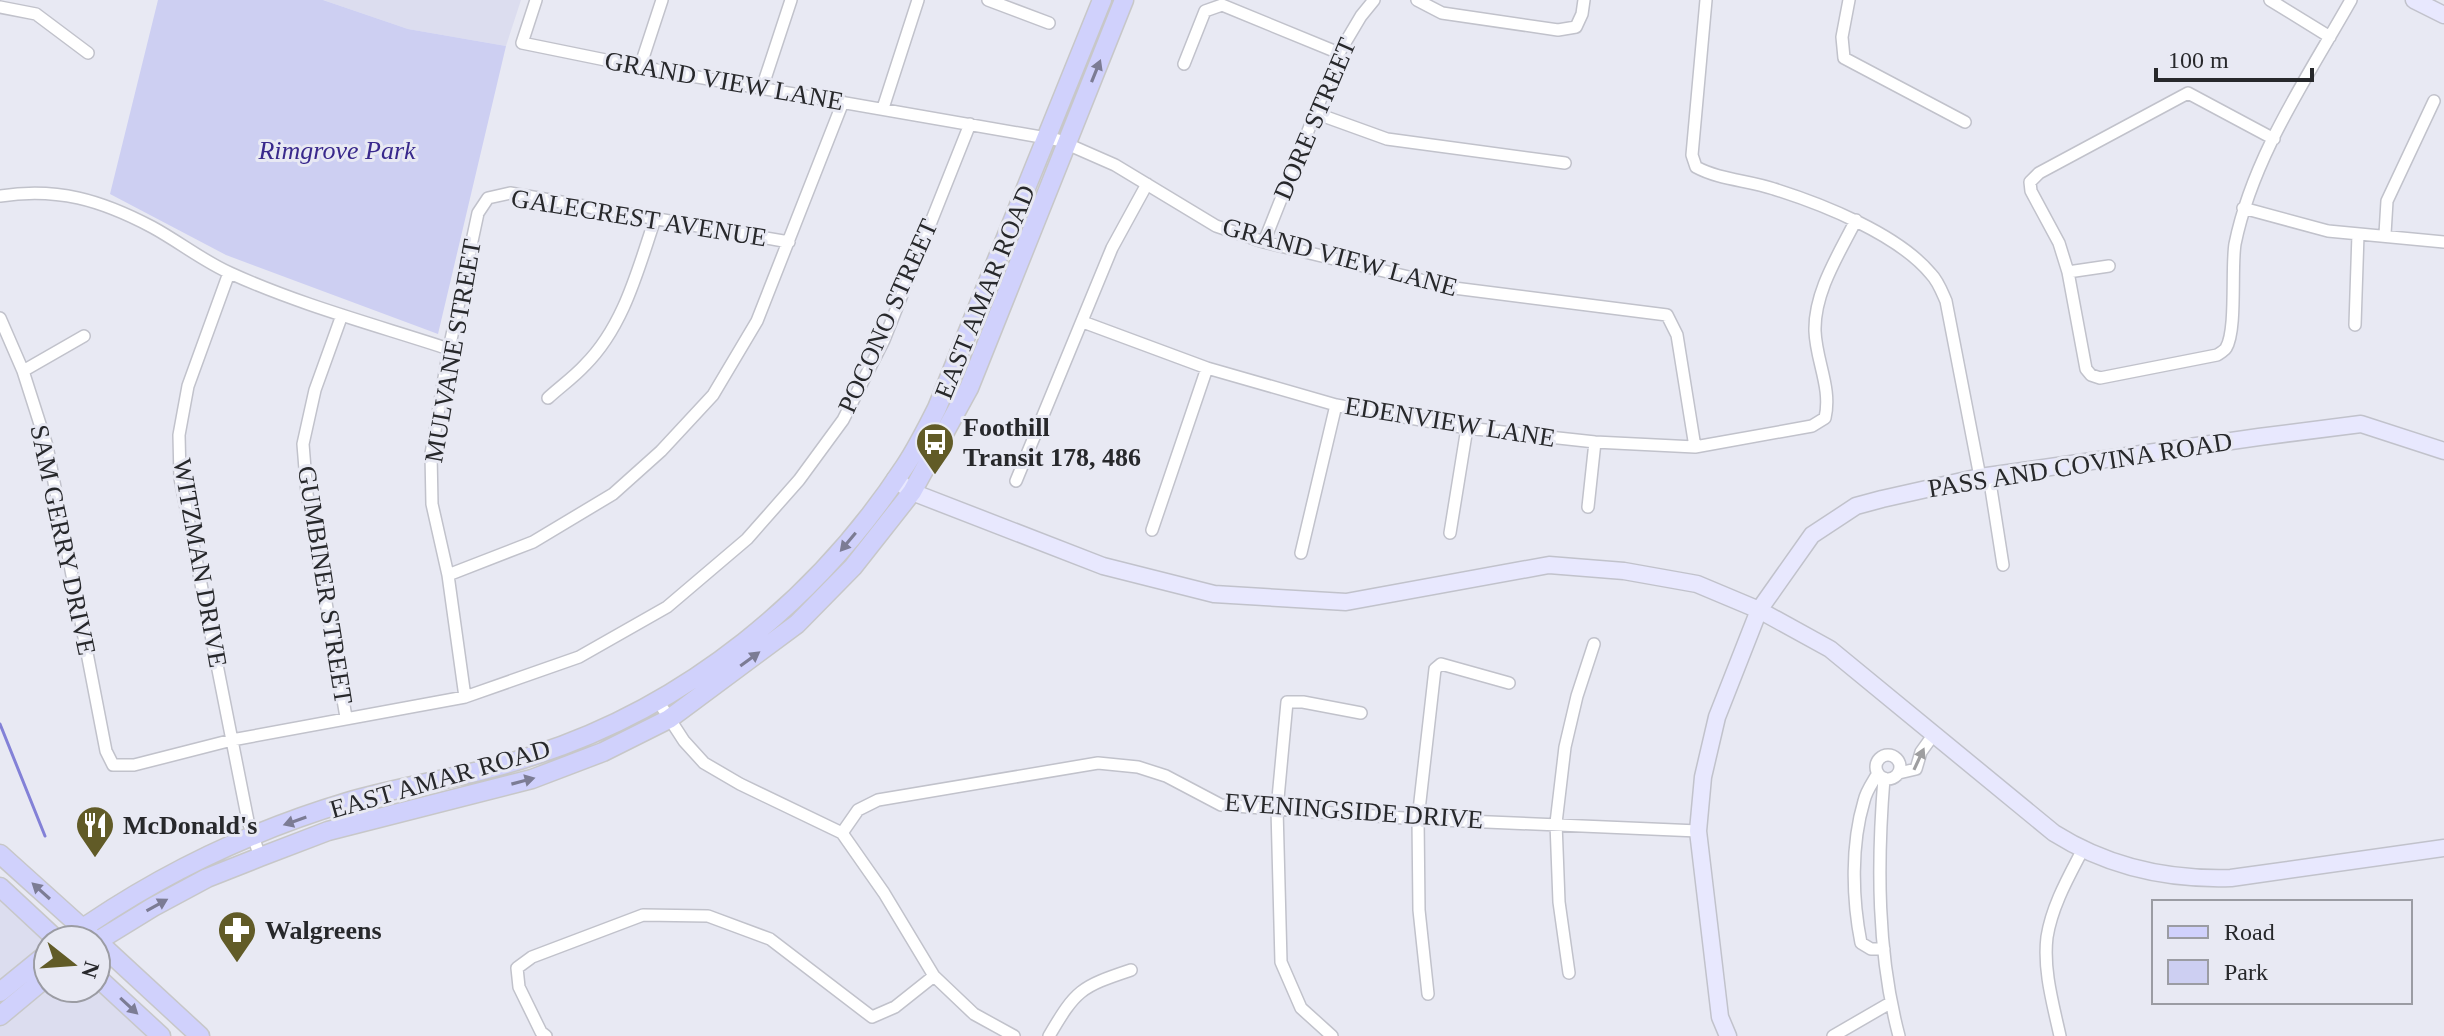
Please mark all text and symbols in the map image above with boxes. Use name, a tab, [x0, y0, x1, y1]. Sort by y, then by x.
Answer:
scale bar	[2156, 32, 2312, 82]
street label: DORE STREET	[1268, 34, 1362, 204]
street label: GRAND VIEW LANE	[602, 46, 846, 116]
text: 100 m	[2168, 47, 2229, 73]
one-way arrow	[1089, 59, 1102, 83]
park label: Rimgrove Park	[257, 136, 416, 165]
street label: EAST AMAR ROAD	[929, 181, 1041, 403]
street label: GALECREST AVENUE	[509, 183, 769, 253]
street label: GRAND VIEW LANE	[1220, 212, 1460, 302]
street label: POCONO STREET	[832, 215, 944, 417]
street label: MULVANE STREET	[419, 237, 487, 465]
street label: EDENVIEW LANE	[1343, 391, 1557, 453]
place label: Foothill Transit 178, 486	[963, 413, 1141, 472]
bus stop icon: Foothill Transit 178, 486	[914, 421, 956, 476]
street label: SAM GERRY DRIVE	[24, 422, 102, 658]
street label: PASS AND COVINA ROAD	[1926, 427, 2234, 503]
street label: WITZMAN DRIVE	[167, 456, 233, 670]
street label: GUMBINER STREET	[292, 464, 358, 706]
one-way arrow	[840, 531, 857, 551]
one-way arrow	[740, 651, 760, 667]
street label: EAST AMAR ROAD	[327, 734, 553, 824]
one-way arrow	[1913, 747, 1926, 770]
one-way arrow	[511, 774, 535, 787]
street label: EVENINGSIDE DRIVE	[1224, 787, 1484, 835]
restaurant icon: McDonald's	[74, 804, 116, 859]
place label: McDonald's	[123, 811, 257, 840]
one-way arrow	[283, 815, 307, 827]
one-way arrow	[32, 883, 52, 900]
one-way arrow	[146, 898, 169, 912]
legend	[2152, 900, 2412, 1004]
pharmacy icon: Walgreens	[216, 909, 258, 964]
place label: Walgreens	[265, 916, 382, 945]
text: Road	[2224, 919, 2275, 945]
north arrow	[32, 924, 112, 1004]
text: N	[76, 958, 105, 981]
text: Park	[2224, 959, 2268, 985]
one-way arrow	[119, 997, 138, 1015]

